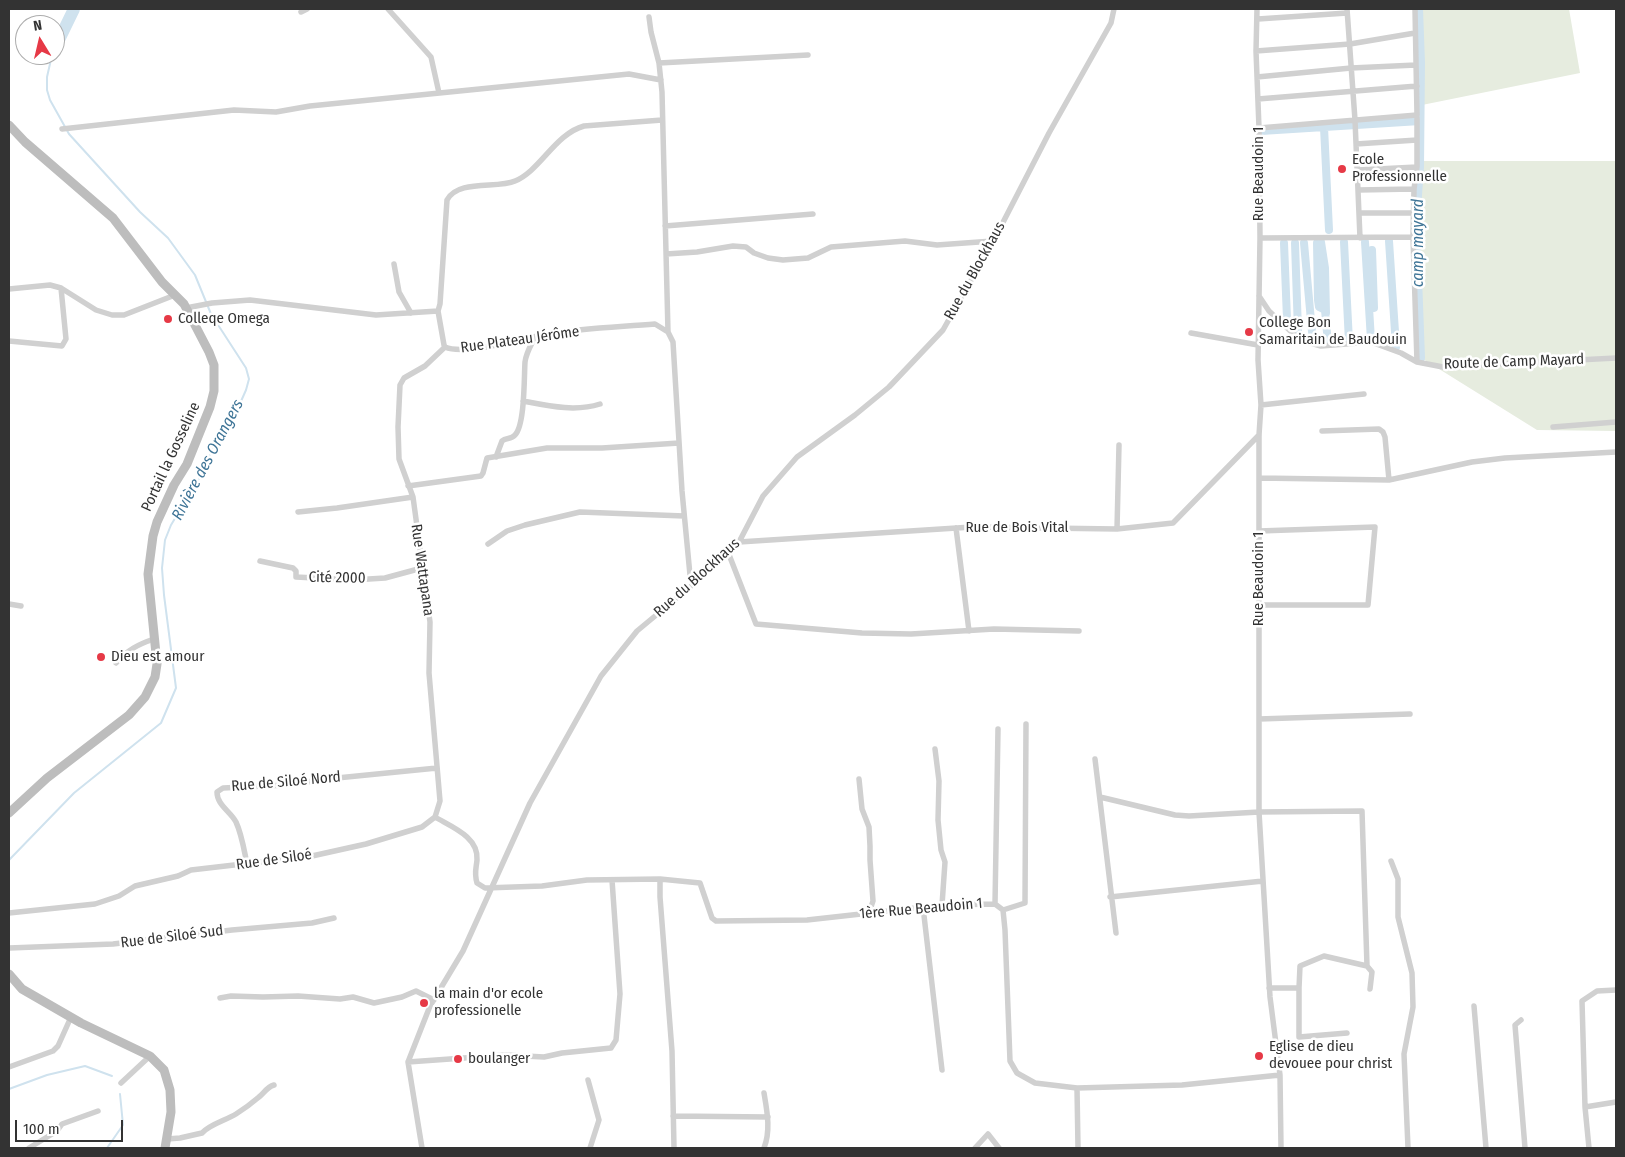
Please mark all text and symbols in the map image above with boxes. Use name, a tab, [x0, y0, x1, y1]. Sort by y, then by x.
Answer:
north arrow	[15, 15, 65, 65]
text: N	[32, 17, 43, 35]
street label: Rue Beaudoin 1	[1250, 127, 1268, 221]
place label: Ecole Professionnelle	[1352, 151, 1447, 186]
marker: Ecole Professionnelle	[1336, 163, 1348, 175]
water label: camp mayard	[1409, 199, 1429, 287]
street label: Rue du Blockhaus	[941, 219, 1009, 323]
place label: Colleqe Omega	[178, 310, 270, 328]
marker: Colleqe Omega	[162, 313, 174, 325]
place label: College Bon Samaritain de Baudouin	[1259, 314, 1407, 349]
street label: Rue Plateau Jérôme	[459, 323, 581, 357]
marker: College Bon Samaritain de Baudouin	[1243, 326, 1255, 338]
street label: Route de Camp Mayard	[1443, 351, 1585, 373]
water label: Rivière des Orangers	[168, 396, 248, 524]
street label: Portail la Gosseline	[138, 400, 204, 514]
street label: Rue de Bois Vital	[965, 519, 1069, 537]
street label: Rue Wattapana	[407, 523, 437, 617]
street label: Rue Beaudoin 1	[1250, 532, 1268, 626]
street label: Rue du Blockhaus	[650, 535, 744, 621]
street label: Cité 2000	[308, 569, 366, 587]
place label: Dieu est amour	[111, 648, 204, 666]
marker: Dieu est amour	[95, 651, 107, 663]
street label: Rue de Siloé Nord	[231, 768, 341, 796]
street label: Rue de Siloé	[235, 846, 313, 874]
street label: 1ère Rue Beaudoin 1	[859, 895, 983, 923]
street label: Rue de Siloé Sud	[120, 922, 224, 952]
place label: la main d'or ecole professionelle	[434, 985, 543, 1020]
marker: la main d'or ecole professionelle	[418, 997, 430, 1009]
place label: Eglise de dieu devouee pour christ	[1269, 1038, 1392, 1073]
place label: boulanger	[468, 1050, 530, 1068]
marker: Eglise de dieu devouee pour christ	[1253, 1050, 1265, 1062]
marker: boulanger	[452, 1053, 464, 1065]
scale bar	[18, 1110, 125, 1142]
text: 100 m	[23, 1120, 60, 1138]

